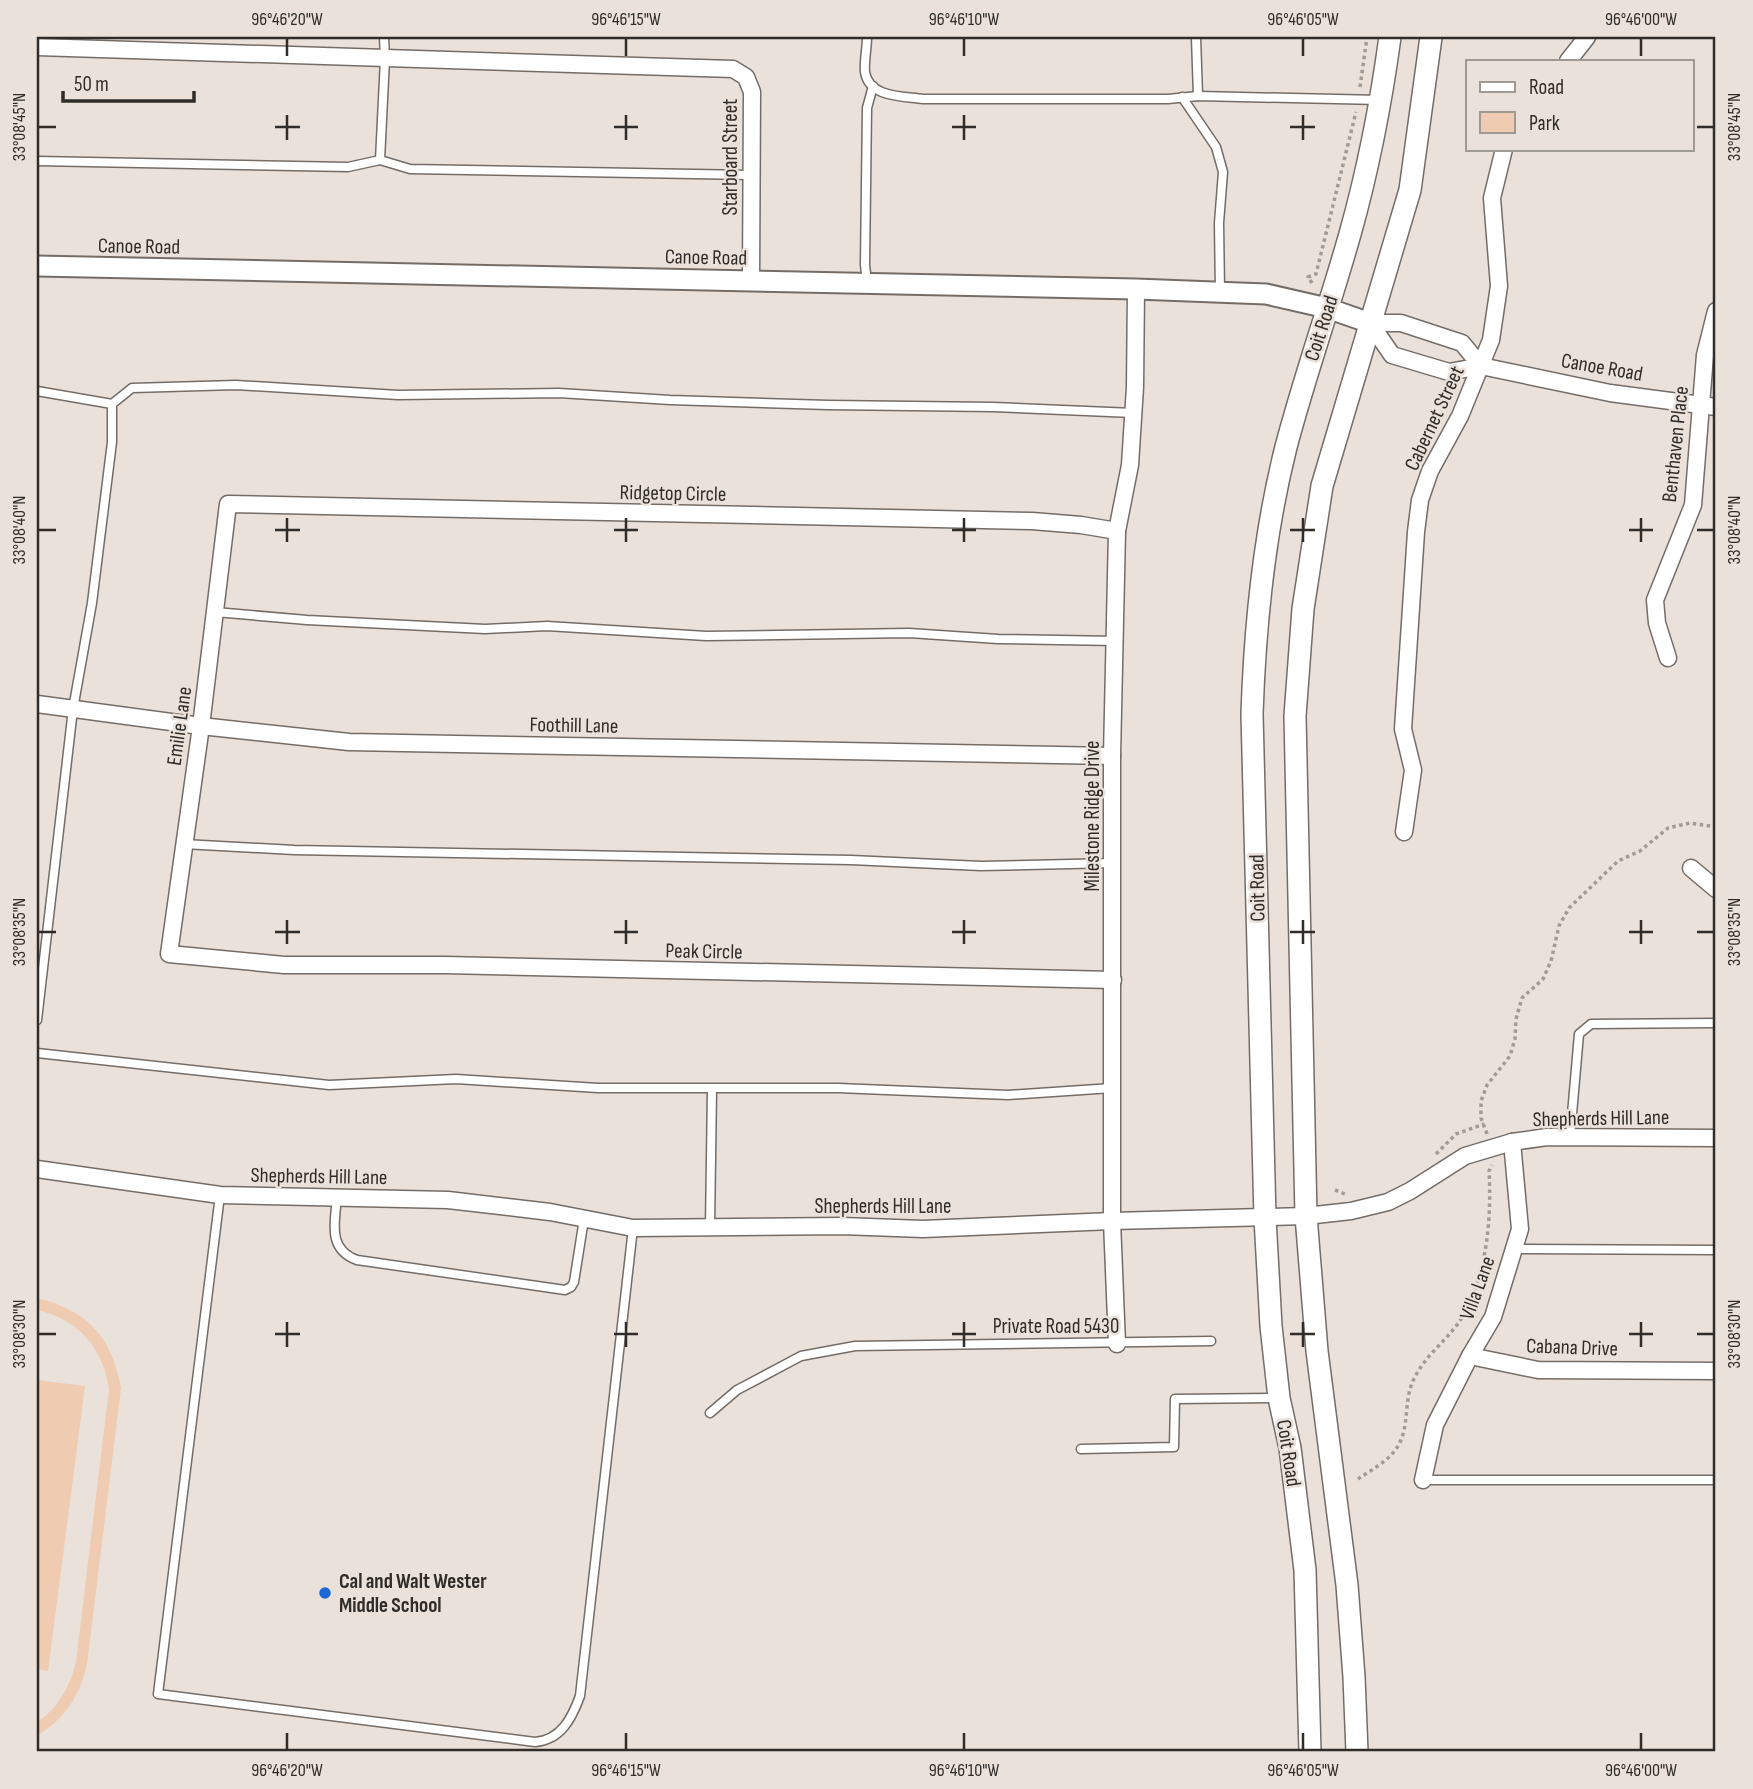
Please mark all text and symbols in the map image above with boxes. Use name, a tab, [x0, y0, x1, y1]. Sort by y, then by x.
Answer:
text: 96°46'20"W	[251, 9, 323, 30]
text: 96°46'15"W	[591, 9, 661, 30]
text: 96°46'10"W	[929, 9, 999, 30]
text: 96°46'05"W	[1267, 9, 1339, 30]
text: 96°46'00"W	[1605, 9, 1677, 30]
scale bar	[63, 60, 194, 104]
legend	[1466, 60, 1694, 150]
text: 50 m	[74, 72, 109, 97]
text: Road	[1529, 75, 1564, 100]
text: 33°08'45"N	[9, 93, 30, 161]
text: 33°08'45"N	[1724, 93, 1745, 161]
street label: Starboard Street	[718, 99, 743, 216]
text: Park	[1529, 111, 1560, 136]
street label: Canoe Road	[98, 233, 180, 260]
street label: Canoe Road	[665, 244, 747, 271]
street label: Coit Road	[1299, 292, 1344, 364]
street label: Canoe Road	[1559, 348, 1645, 387]
street label: Cabernet Street	[1399, 362, 1470, 474]
street label: Benthaven Place	[1657, 385, 1694, 503]
street label: Ridgetop Circle	[619, 480, 726, 507]
text: 33°08'40"N	[9, 495, 30, 565]
text: 33°08'40"N	[1724, 495, 1745, 565]
street label: Emilie Lane	[162, 685, 197, 767]
street label: Foothill Lane	[529, 712, 619, 739]
street label: Milestone Ridge Drive	[1080, 740, 1105, 892]
street label: Coit Road	[1244, 854, 1271, 922]
text: 33°08'35"N	[9, 898, 30, 966]
text: 33°08'35"N	[1724, 898, 1745, 966]
street label: Peak Circle	[665, 938, 743, 965]
street label: Shepherds Hill Lane	[1532, 1105, 1670, 1132]
street label: Shepherds Hill Lane	[250, 1163, 388, 1190]
street label: Shepherds Hill Lane	[815, 1194, 951, 1219]
street label: Villa Lane	[1454, 1253, 1500, 1323]
text: 33°08'30"N	[9, 1299, 30, 1369]
text: 33°08'30"N	[1724, 1299, 1745, 1369]
street label: Private Road 5430	[993, 1314, 1119, 1339]
street label: Cabana Drive	[1526, 1333, 1618, 1362]
street label: Coit Road	[1271, 1418, 1306, 1488]
place label: Cal and Walt Wester Middle School	[339, 1569, 487, 1618]
marker: Cal and Walt Wester Middle School	[317, 1585, 333, 1601]
text: 96°46'20"W	[251, 1760, 323, 1781]
text: 96°46'15"W	[591, 1760, 661, 1781]
text: 96°46'10"W	[929, 1760, 999, 1781]
text: 96°46'05"W	[1267, 1760, 1339, 1781]
text: 96°46'00"W	[1605, 1760, 1677, 1781]

